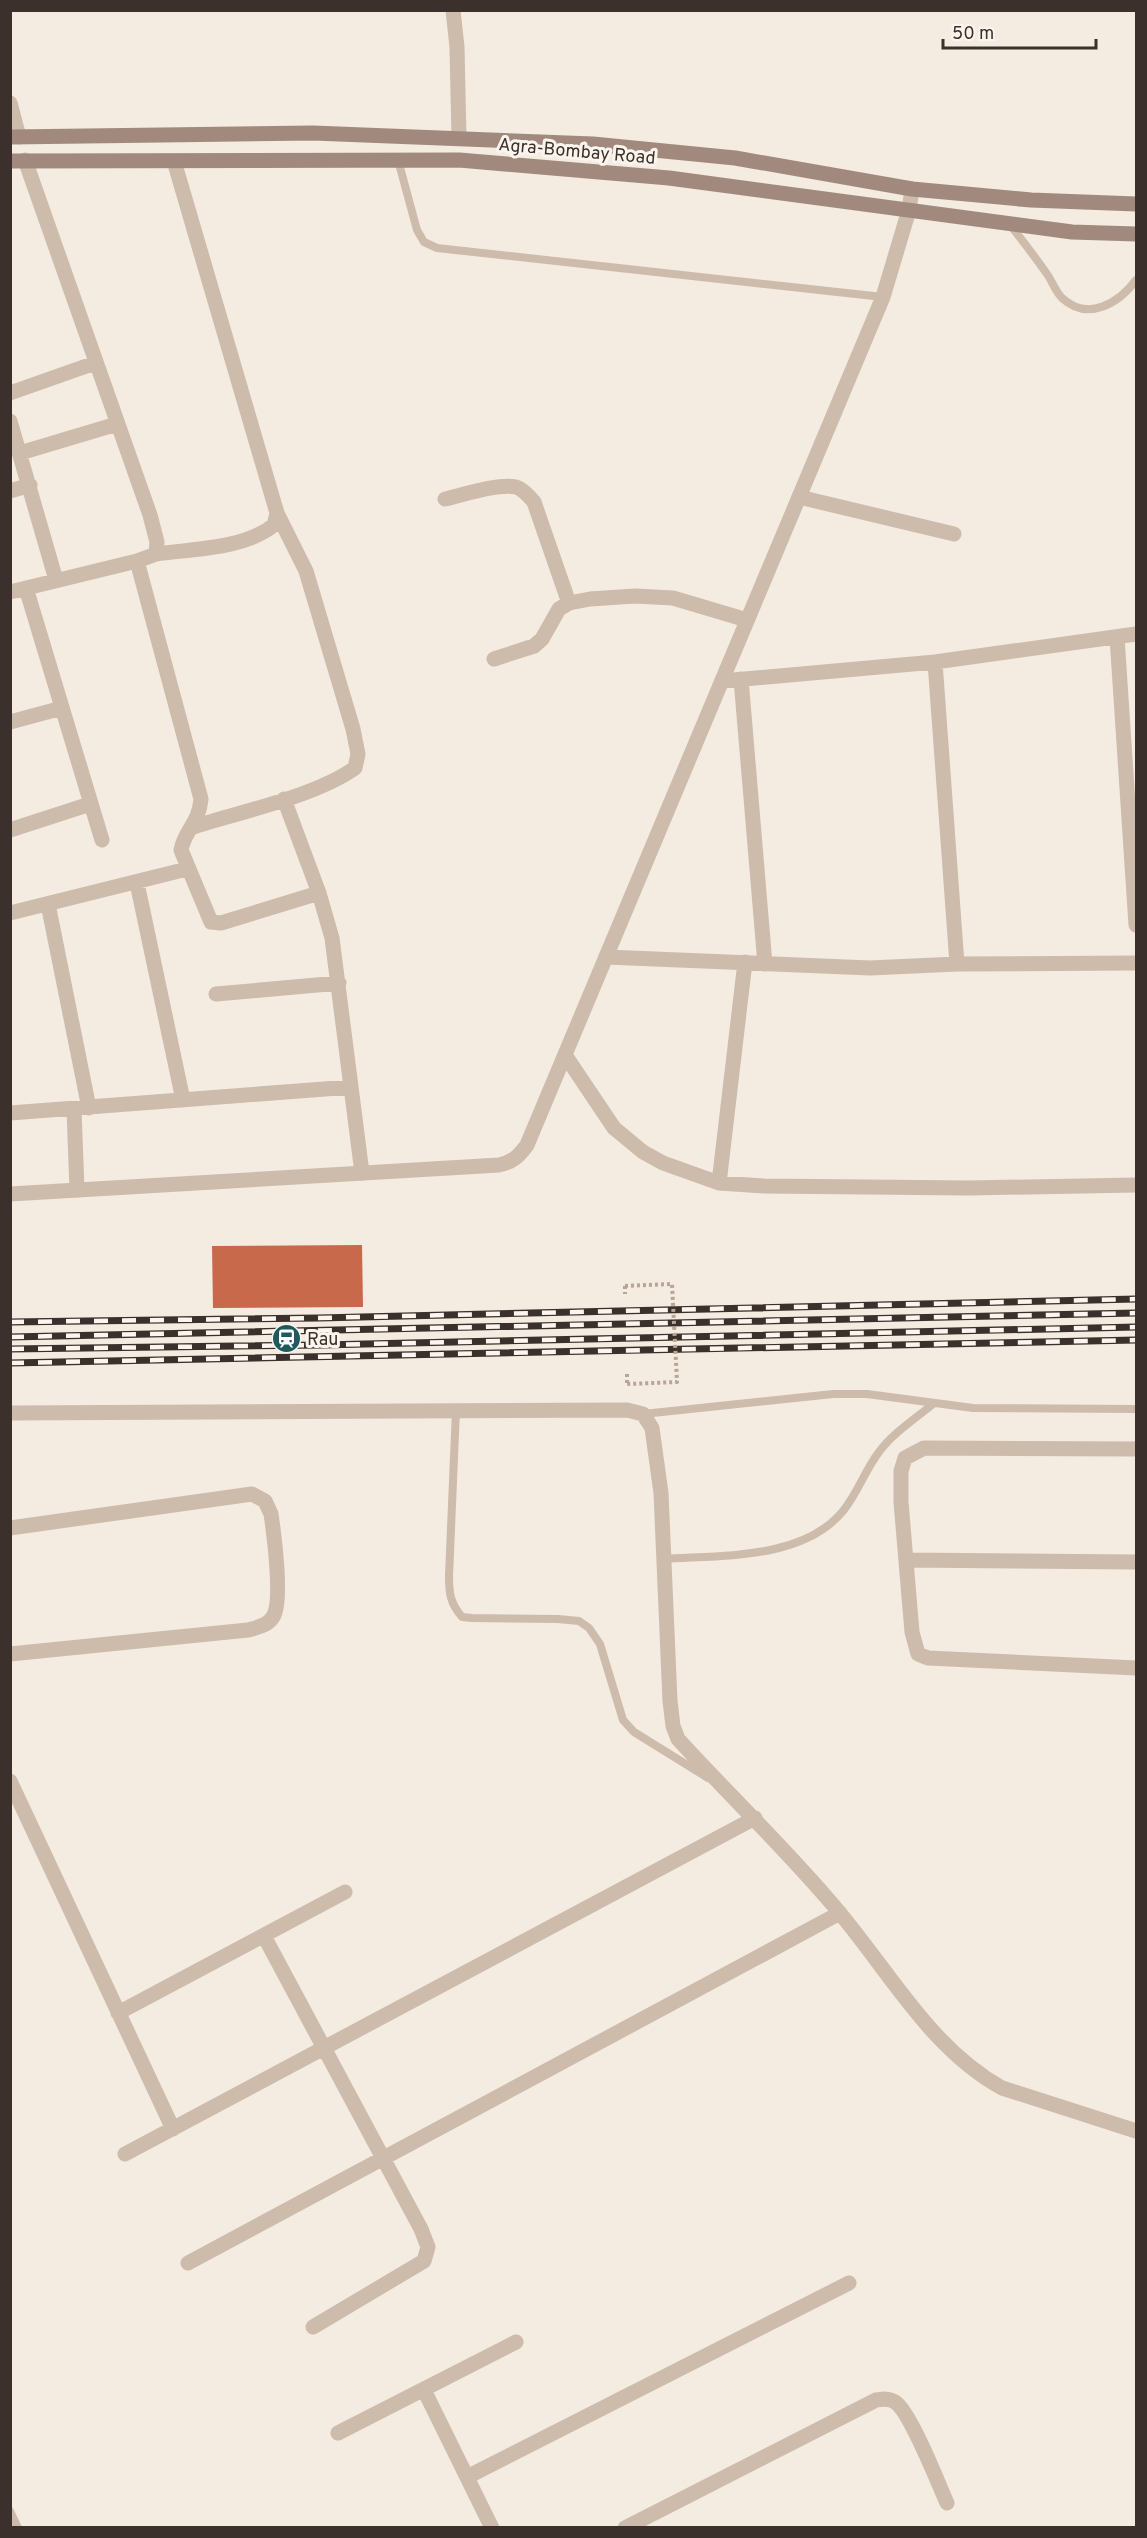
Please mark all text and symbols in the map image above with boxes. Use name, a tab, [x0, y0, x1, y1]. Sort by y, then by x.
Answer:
scale bar	[943, 12, 1096, 50]
text: 50 m	[952, 23, 994, 46]
street label: Agra-Bombay Road	[497, 134, 656, 171]
station icon: Rau	[270, 1323, 302, 1355]
place label: Rau	[307, 1329, 338, 1352]

